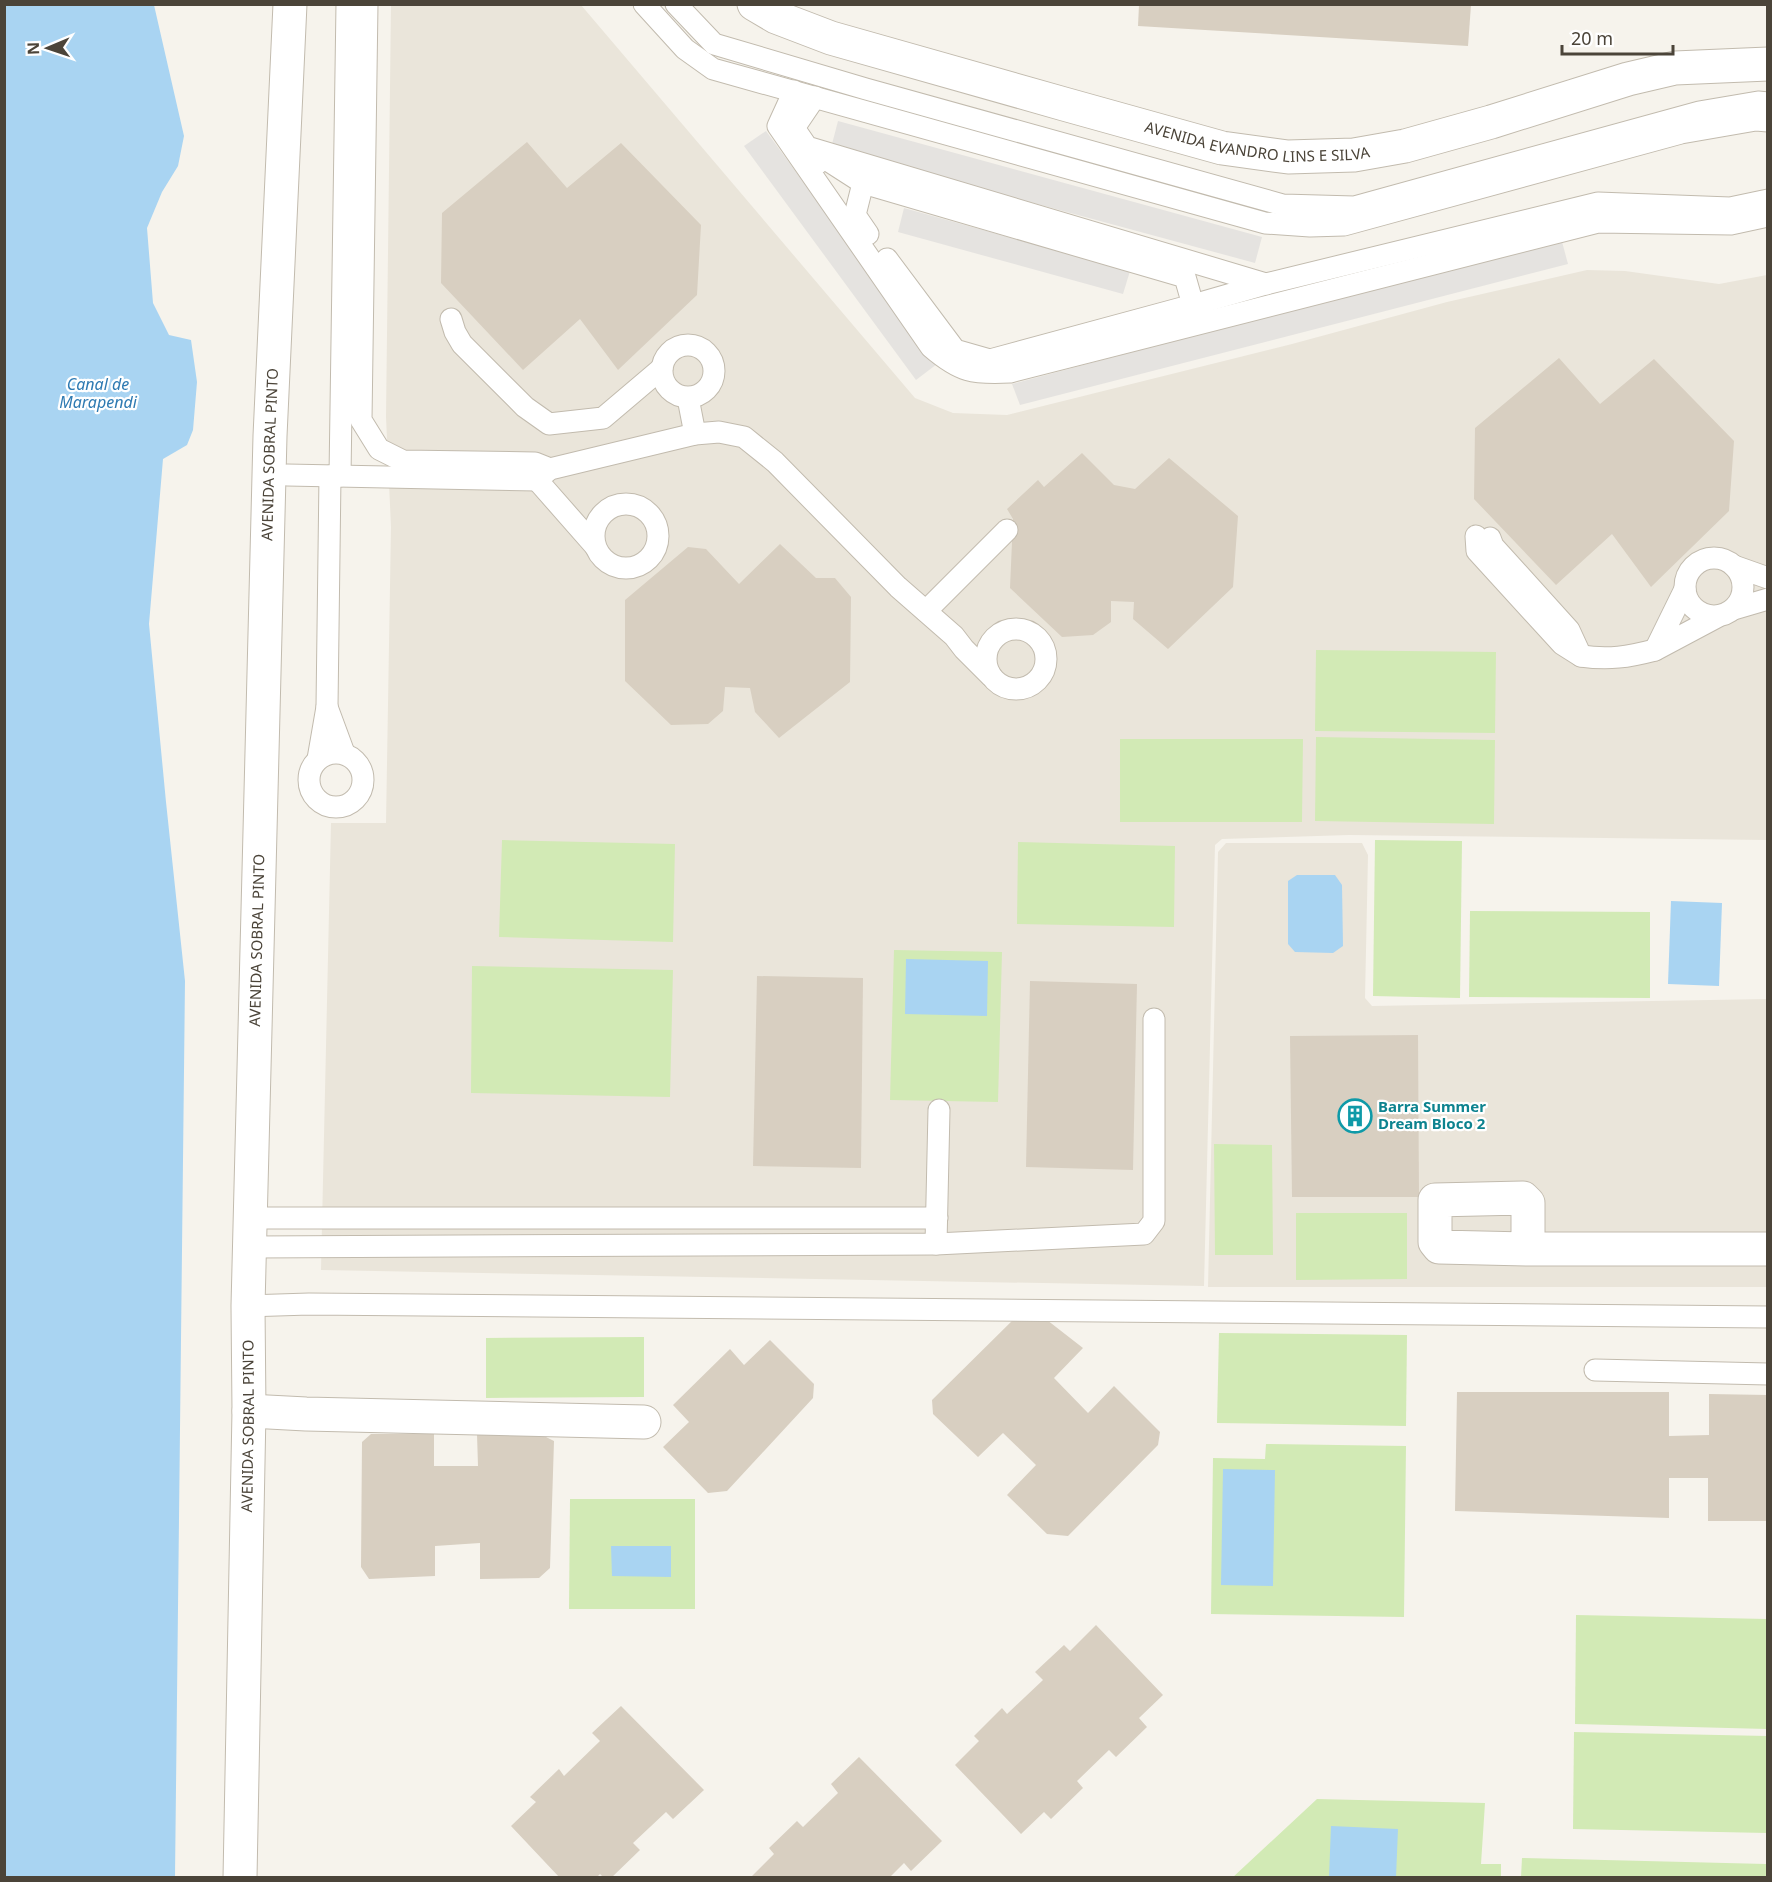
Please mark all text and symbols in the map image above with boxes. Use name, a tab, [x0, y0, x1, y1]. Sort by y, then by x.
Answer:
north arrow	[18, 18, 78, 78]
scale bar	[1562, 18, 1673, 56]
text: 20 m	[1571, 26, 1613, 50]
text: N	[22, 42, 44, 55]
street label: AVENIDA EVANDRO LINS E SILVA	[1143, 116, 1372, 166]
street label: AVENIDA SOBRAL PINTO	[256, 368, 282, 541]
water label: Canal de Marapendi	[59, 373, 138, 413]
street label: AVENIDA SOBRAL PINTO	[244, 854, 268, 1027]
place label: Barra Summer Dream Bloco 2	[1378, 1096, 1486, 1133]
building icon: Barra Summer Dream Bloco 2	[1337, 1098, 1373, 1134]
street label: AVENIDA SOBRAL PINTO	[236, 1340, 258, 1513]

